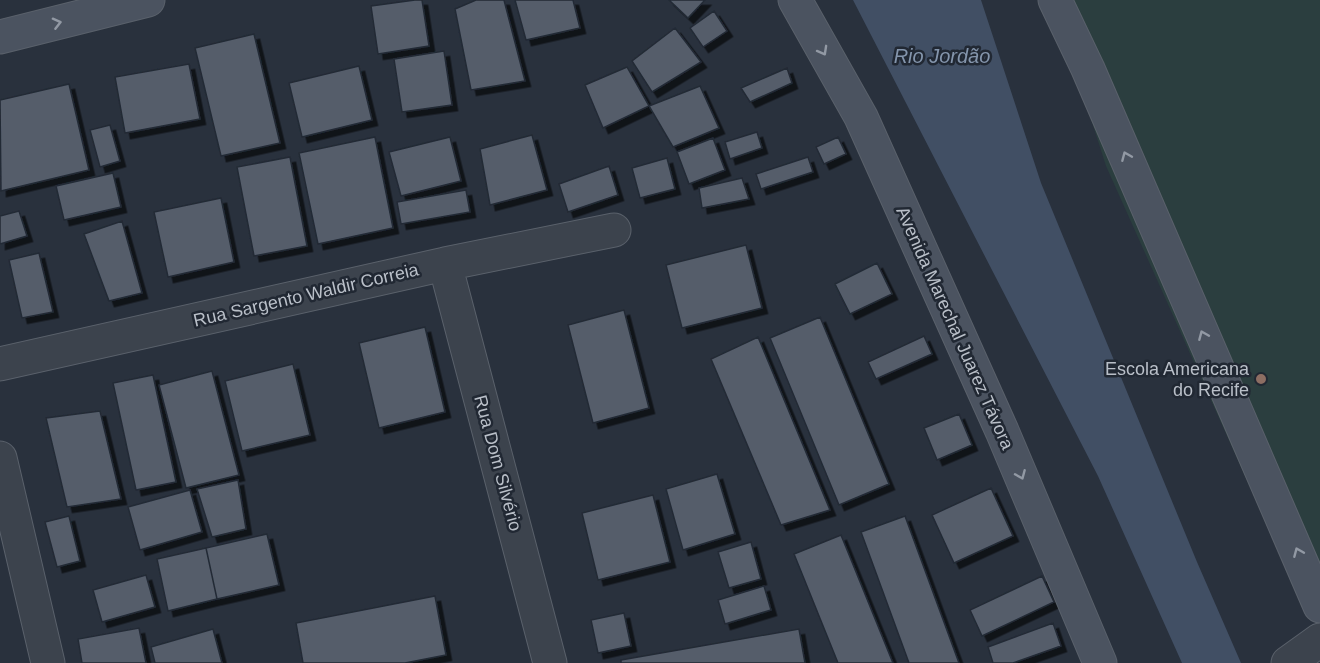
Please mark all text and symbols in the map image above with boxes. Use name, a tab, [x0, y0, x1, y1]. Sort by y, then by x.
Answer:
one-way arrow	[52, 17, 62, 30]
one-way arrow	[816, 45, 828, 55]
water label: Rio Jordão	[894, 45, 990, 67]
one-way arrow	[1121, 151, 1133, 162]
street label: Avenida Marechal Juarez Távora	[892, 204, 1018, 453]
street label: Rua Sargento Waldir Correia	[191, 259, 421, 331]
one-way arrow	[1198, 330, 1210, 341]
place label: Escola Americana do Recife	[1105, 359, 1250, 400]
marker: Escola Americana do Recife	[1254, 372, 1268, 386]
street label: Rua Dom Silvério	[470, 393, 526, 533]
one-way arrow	[1014, 469, 1026, 480]
one-way arrow	[1293, 548, 1305, 559]

